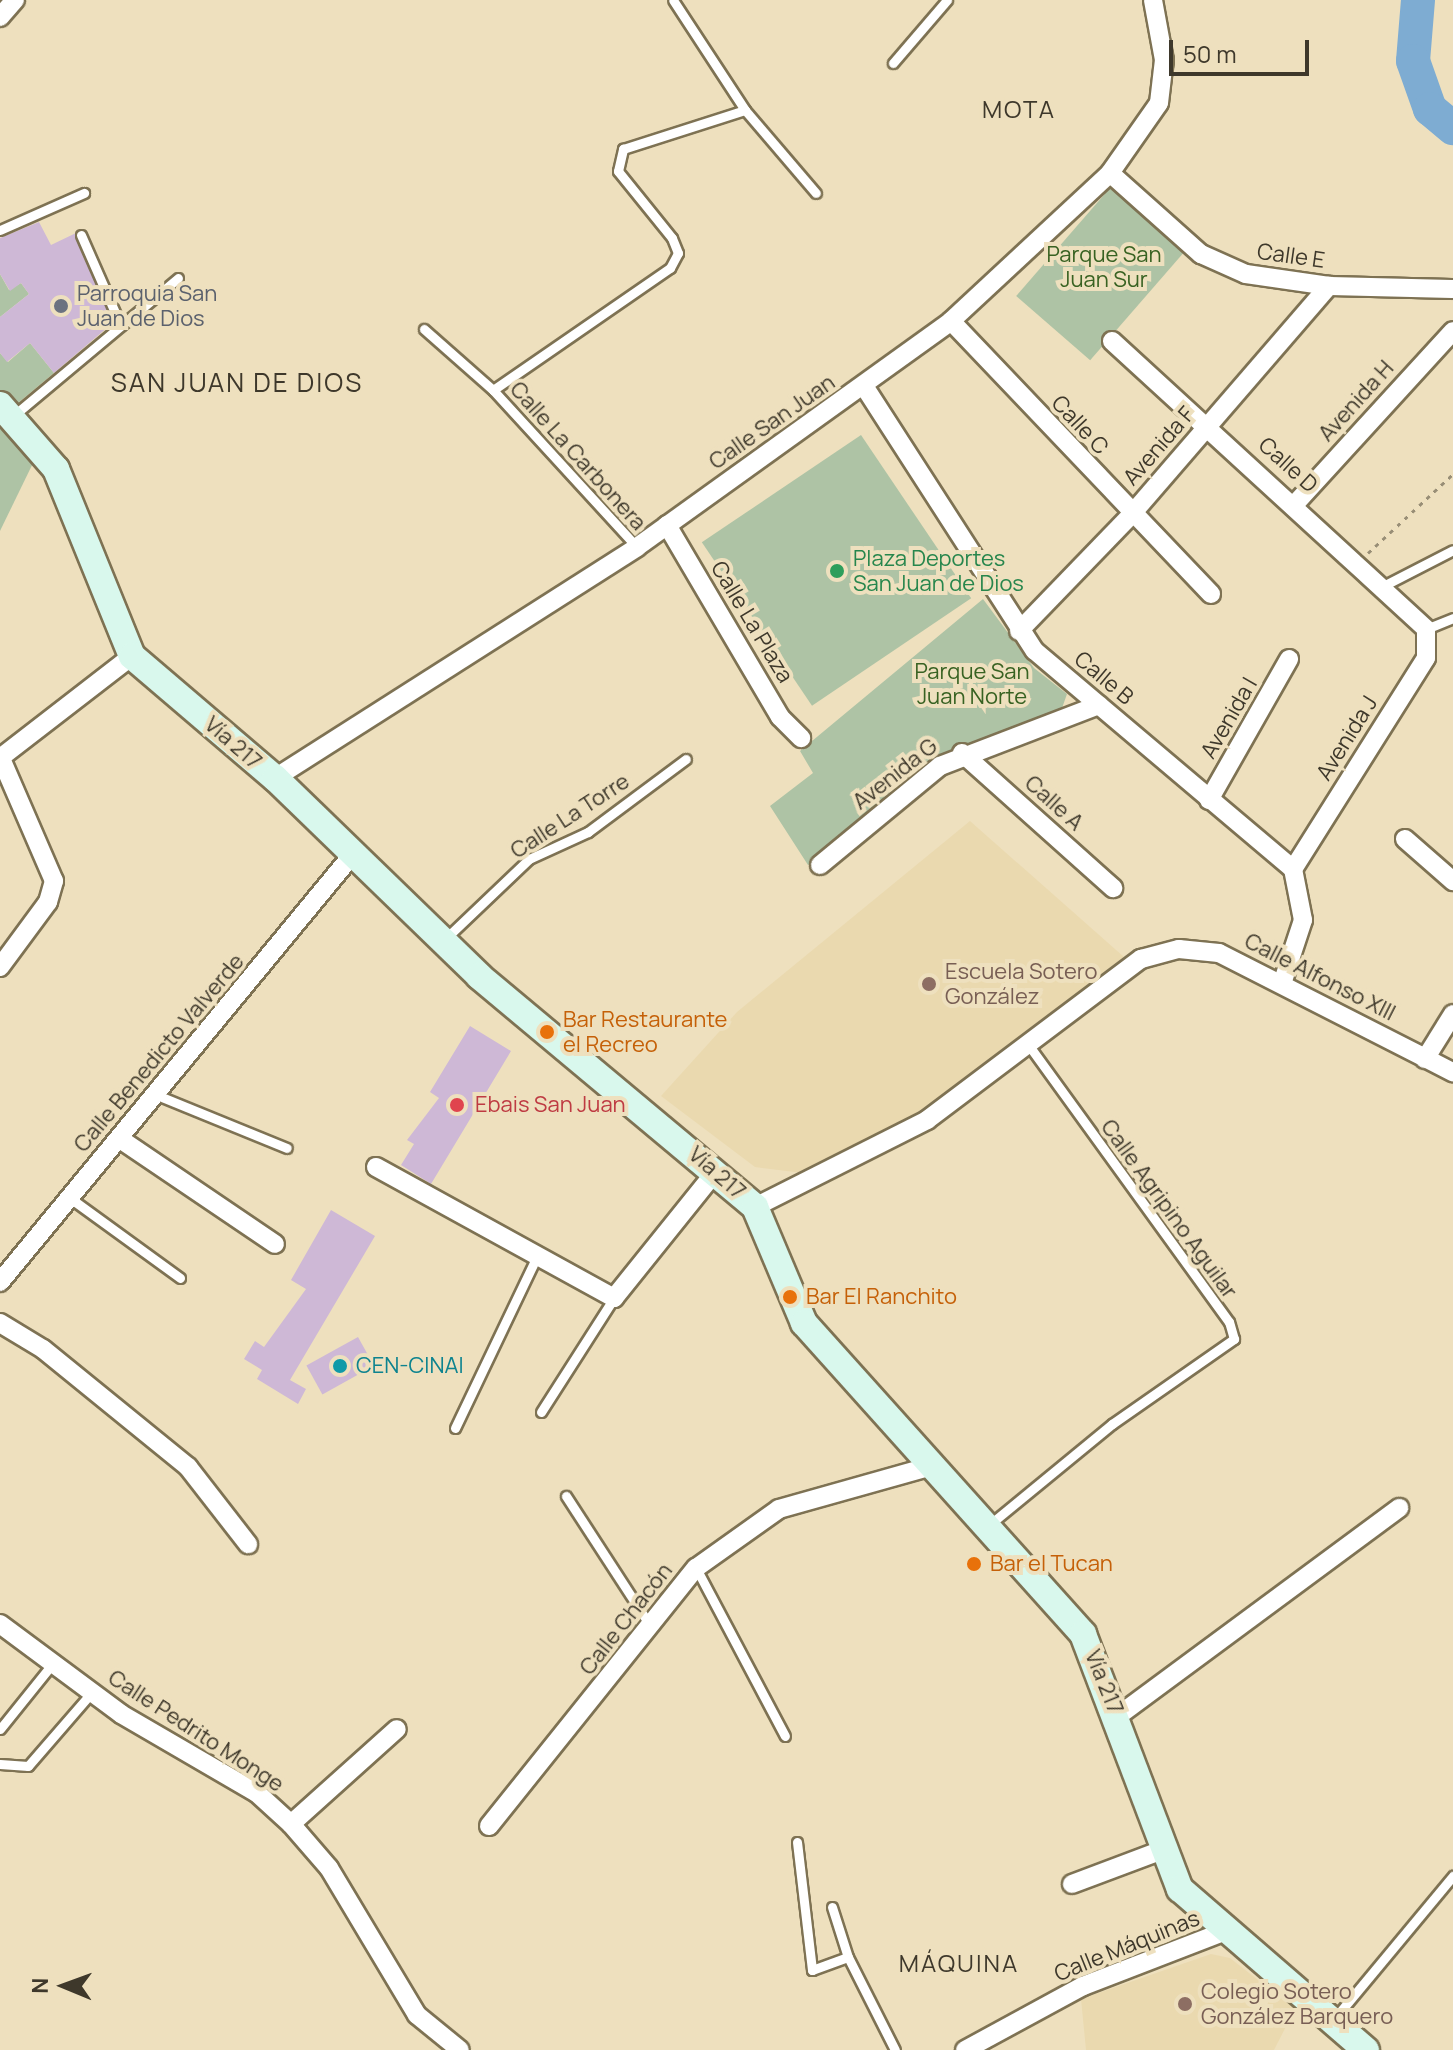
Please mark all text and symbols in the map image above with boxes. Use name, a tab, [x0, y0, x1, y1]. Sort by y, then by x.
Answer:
scale bar	[1173, 24, 1313, 74]
text: 50 m	[1183, 37, 1237, 70]
district label: MOTA	[982, 95, 1056, 123]
street label: Calle E	[1255, 238, 1327, 274]
park label: Parque San Juan Sur	[1046, 241, 1162, 292]
place label: Parroquia San Juan de Dios	[77, 280, 217, 332]
marker: Parroquia San Juan de Dios	[52, 297, 70, 315]
street label: Avenida H	[1313, 355, 1399, 447]
district label: SAN JUAN DE DIOS	[111, 367, 363, 399]
street label: Calle San Juan	[704, 369, 840, 475]
street label: Calle La Carbonera	[504, 376, 652, 536]
street label: Calle C	[1046, 390, 1114, 460]
street label: Avenida F	[1118, 401, 1200, 491]
street label: Calle D	[1253, 432, 1323, 498]
place label: Plaza Deportes San Juan de Dios	[853, 545, 1024, 596]
street label: Calle La Plaza	[705, 556, 799, 688]
marker: Plaza Deportes San Juan de Dios	[828, 562, 846, 580]
street label: Calle B	[1069, 646, 1139, 710]
park label: Parque San Juan Norte	[914, 658, 1030, 710]
street label: Avenida I	[1195, 673, 1263, 763]
street label: Avenida J	[1311, 691, 1383, 785]
street label: Vía 217	[199, 711, 267, 775]
street label: Avenida G	[848, 733, 942, 815]
street label: Calle La Torre	[506, 768, 634, 864]
street label: Calle A	[1019, 770, 1089, 836]
street label: Calle Alfonso XIII	[1240, 928, 1400, 1026]
street label: Calle Benedicto Valverde	[68, 949, 250, 1157]
place label: Escuela Sotero González	[945, 958, 1097, 1010]
marker: Escuela Sotero González	[920, 975, 938, 993]
place label: Bar Restaurante el Recreo	[563, 1006, 727, 1058]
marker: Bar Restaurante el Recreo	[538, 1023, 556, 1041]
place label: Ebais San Juan	[475, 1092, 626, 1118]
marker: Ebais San Juan	[446, 1094, 468, 1116]
street label: Calle Agripino Aguilar	[1095, 1114, 1243, 1304]
street label: Vía 217	[683, 1141, 751, 1205]
place label: Bar El Ranchito	[806, 1284, 957, 1310]
marker: Bar El Ranchito	[781, 1288, 799, 1306]
place label: CEN-CINAI	[356, 1353, 464, 1379]
marker: CEN-CINAI	[331, 1357, 349, 1375]
place label: Bar el Tucan	[990, 1551, 1113, 1577]
marker: Bar el Tucan	[965, 1555, 983, 1573]
street label: Calle Chacón	[574, 1558, 678, 1680]
street label: Vía 217	[1079, 1646, 1129, 1718]
street label: Calle Pedrito Monge	[103, 1664, 289, 1798]
street label: Calle Máquinas	[1051, 1905, 1203, 1987]
north arrow	[24, 1946, 104, 2026]
district label: MÁQUINA	[899, 1949, 1019, 1977]
text: N	[25, 1977, 55, 1994]
place label: Colegio Sotero González Barquero	[1201, 1978, 1393, 2030]
marker: Colegio Sotero González Barquero	[1176, 1995, 1194, 2013]

